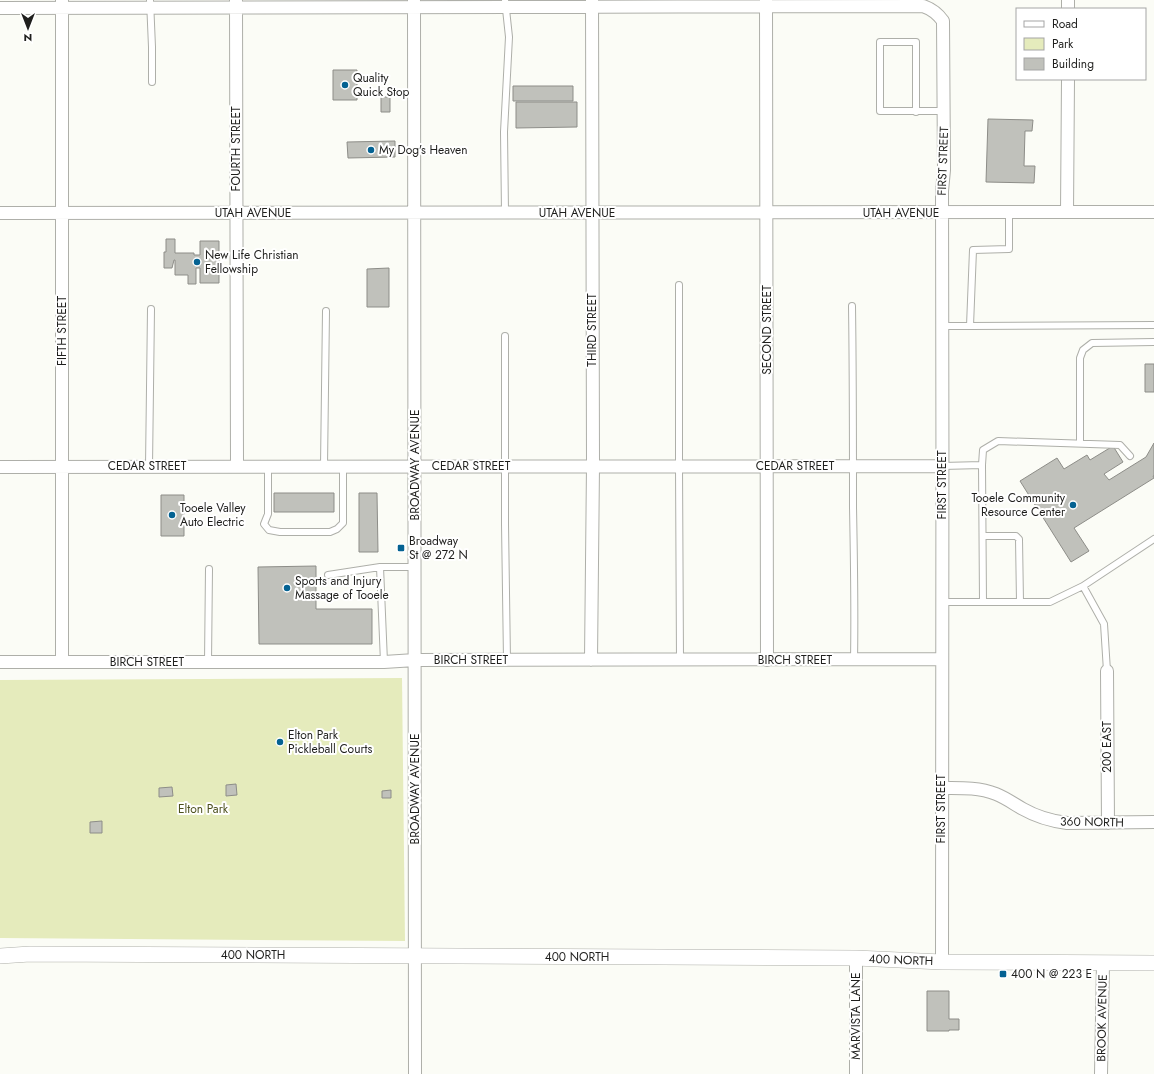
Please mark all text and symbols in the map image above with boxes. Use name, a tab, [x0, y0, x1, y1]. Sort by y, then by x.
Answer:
north arrow	[8, 8, 48, 48]
legend	[1016, 8, 1146, 80]
text: Road	[1052, 15, 1078, 33]
text: N	[24, 30, 32, 46]
text: Park	[1052, 35, 1074, 53]
text: Building	[1052, 55, 1094, 73]
place label: Quality Quick Stop	[353, 69, 410, 101]
marker: Quality Quick Stop	[340, 80, 350, 90]
street label: FOURTH STREET	[227, 106, 245, 192]
street label: FIRST STREET	[933, 126, 953, 196]
place label: My Dog's Heaven	[379, 141, 468, 159]
marker: My Dog's Heaven	[366, 145, 376, 155]
street label: UTAH AVENUE	[215, 204, 291, 222]
street label: UTAH AVENUE	[539, 204, 615, 222]
street label: UTAH AVENUE	[863, 204, 939, 222]
place label: New Life Christian Fellowship	[205, 246, 298, 278]
marker: New Life Christian Fellowship	[192, 257, 202, 267]
street label: SECOND STREET	[758, 285, 776, 375]
street label: THIRD STREET	[583, 293, 601, 367]
street label: FIFTH STREET	[53, 296, 71, 366]
street label: BROADWAY AVENUE	[406, 409, 424, 521]
street label: FIRST STREET	[933, 450, 951, 520]
street label: CEDAR STREET	[108, 457, 187, 475]
street label: CEDAR STREET	[432, 457, 511, 475]
street label: CEDAR STREET	[756, 457, 835, 475]
place label: Tooele Community Resource Center	[971, 489, 1066, 521]
place label: Tooele Valley Auto Electric	[180, 499, 246, 531]
marker: Tooele Community Resource Center	[1068, 500, 1078, 510]
marker: Tooele Valley Auto Electric	[167, 510, 177, 520]
place label: Broadway St @ 272 N	[409, 532, 468, 564]
marker: Broadway St @ 272 N	[396, 543, 406, 553]
place label: Sports and Injury Massage of Tooele	[295, 572, 389, 604]
marker: Sports and Injury Massage of Tooele	[282, 583, 292, 593]
street label: BIRCH STREET	[434, 651, 509, 669]
street label: BIRCH STREET	[758, 651, 833, 669]
street label: BIRCH STREET	[110, 653, 185, 671]
street label: 200 EAST	[1098, 721, 1116, 773]
place label: Elton Park Pickleball Courts	[288, 726, 372, 758]
street label: BROADWAY AVENUE	[406, 733, 424, 845]
marker: Elton Park Pickleball Courts	[275, 737, 285, 747]
street label: FIRST STREET	[932, 774, 950, 844]
park label: Elton Park	[178, 800, 229, 818]
street label: 360 NORTH	[1060, 812, 1124, 832]
street label: 400 NORTH	[221, 946, 285, 964]
street label: 400 NORTH	[545, 948, 609, 966]
street label: 400 NORTH	[868, 950, 934, 970]
place label: 400 N @ 223 E	[1011, 965, 1092, 983]
marker: 400 N @ 223 E	[998, 969, 1008, 979]
street label: MARVISTA LANE	[847, 972, 865, 1060]
street label: BROOK AVENUE	[1092, 974, 1112, 1062]

